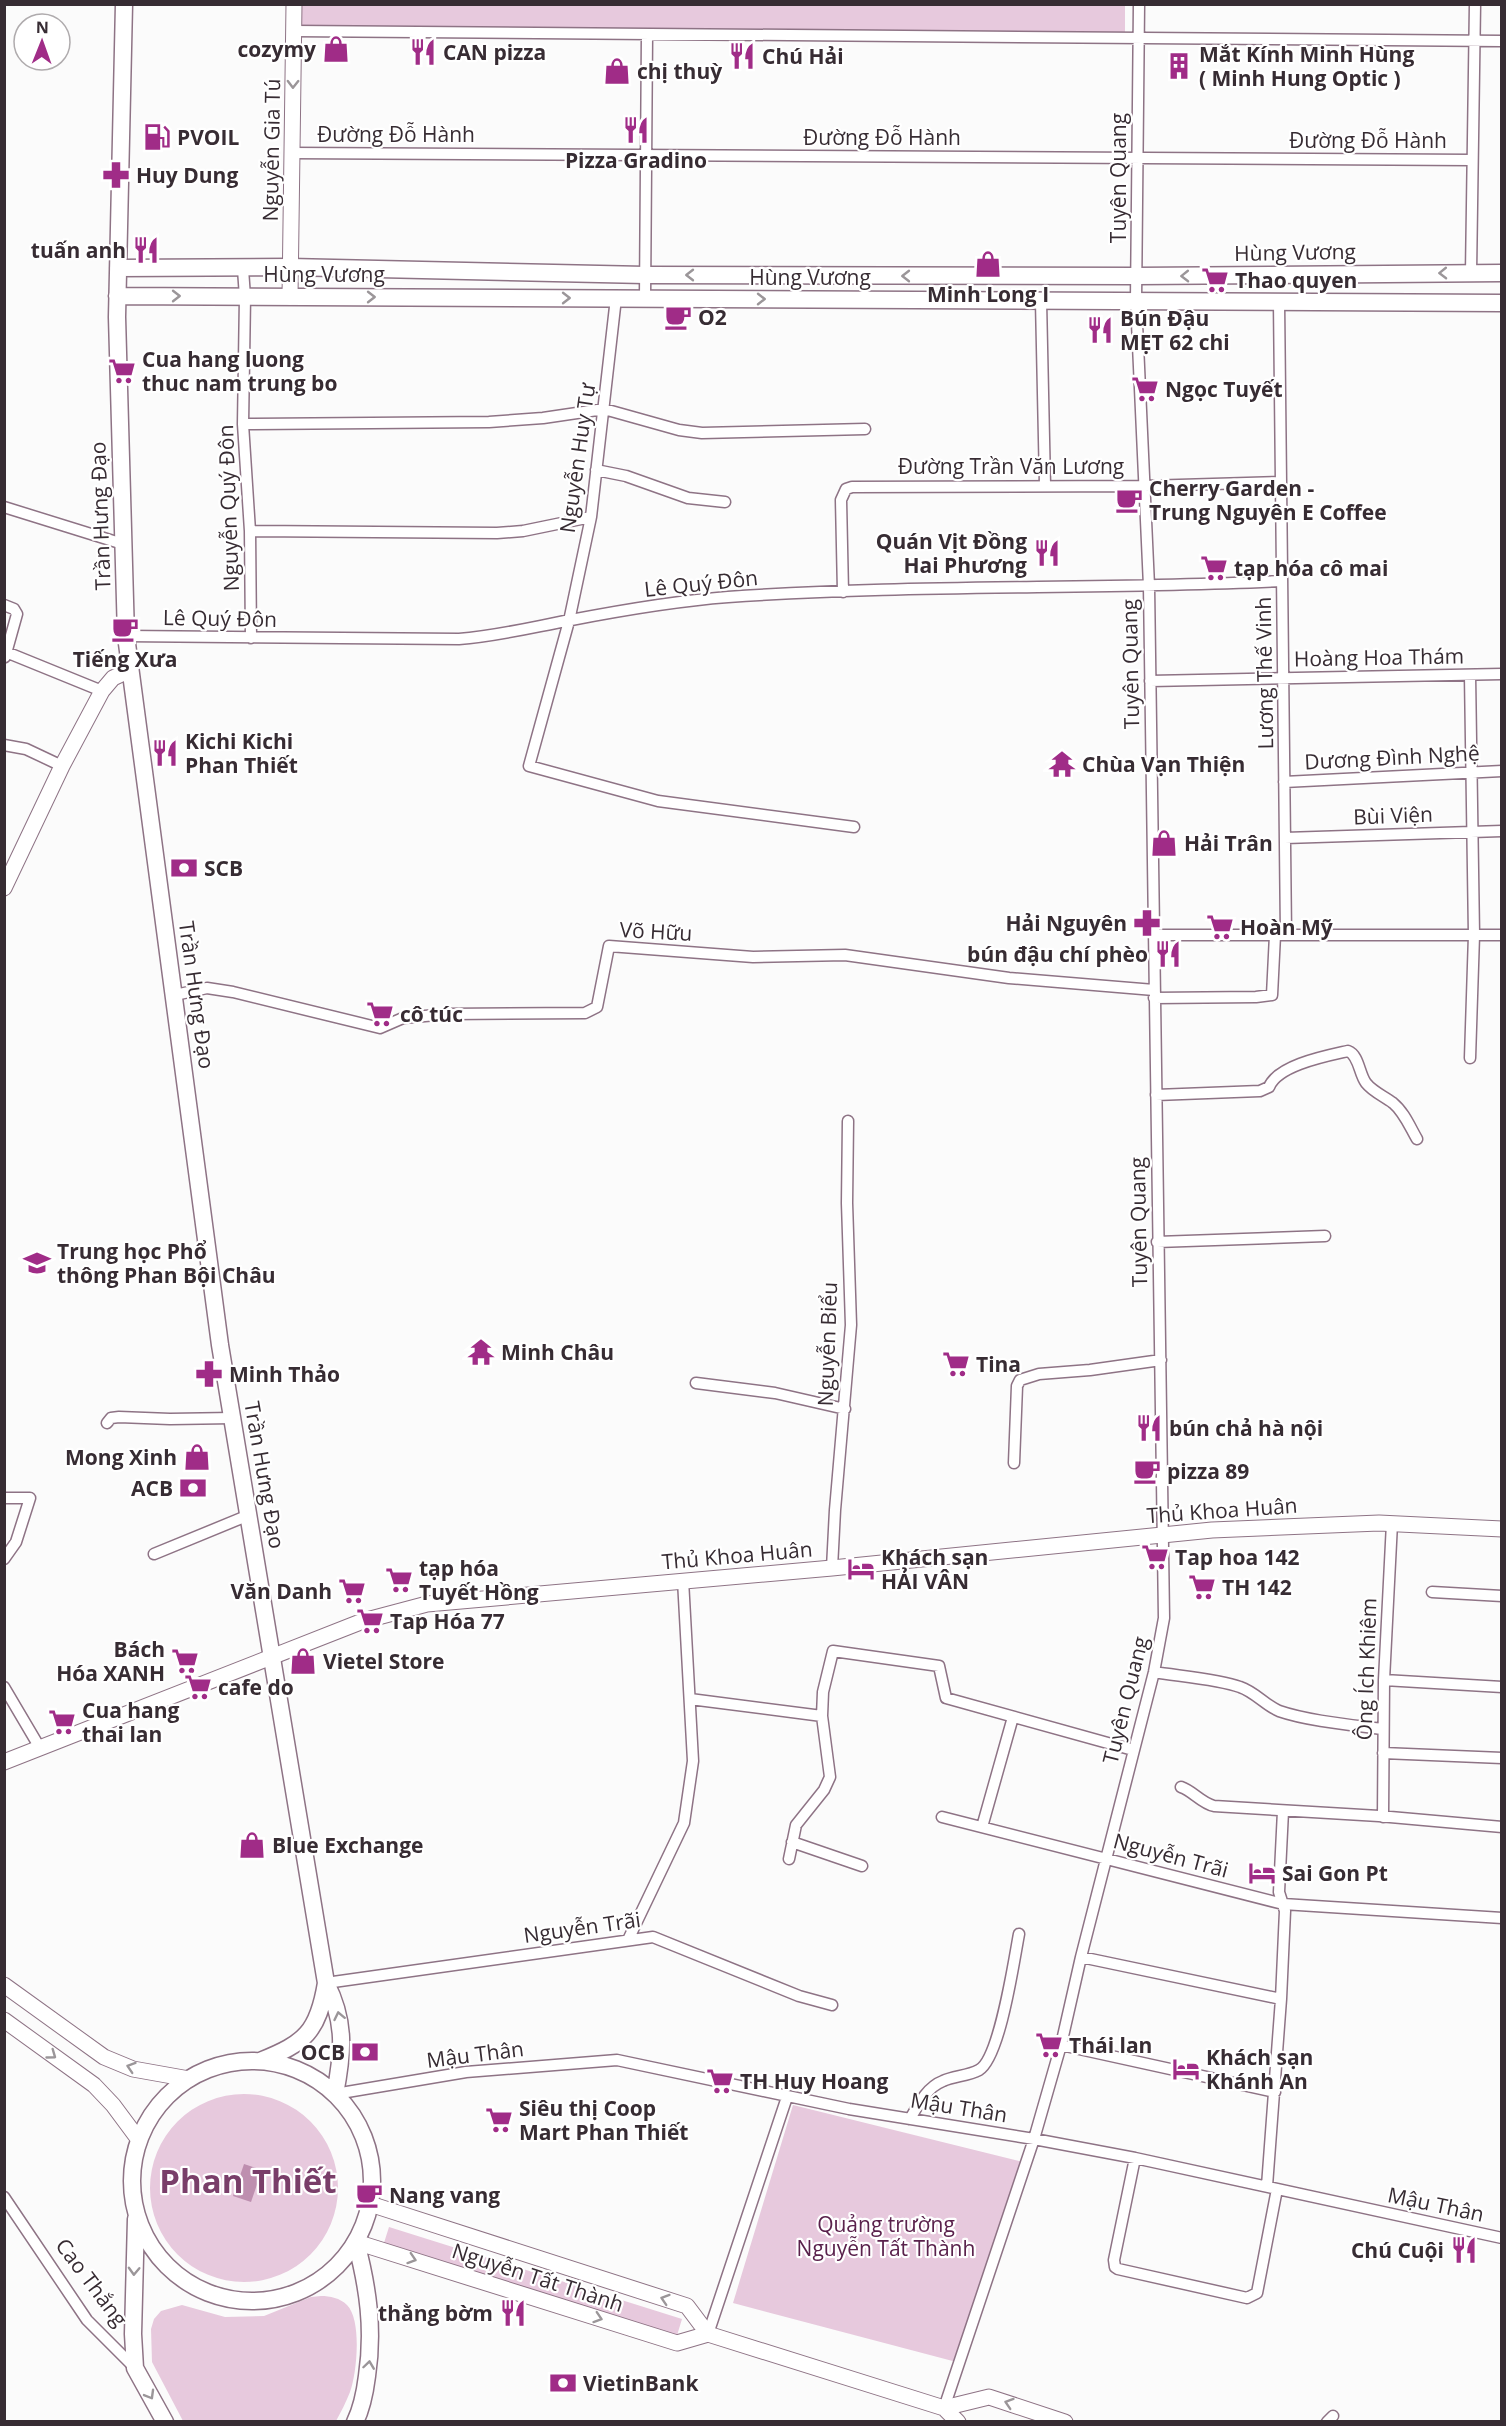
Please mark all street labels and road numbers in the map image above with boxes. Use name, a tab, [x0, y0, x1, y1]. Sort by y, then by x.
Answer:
street label: Nguyễn Gia Tú	[256, 78, 286, 222]
street label: Tuyên Quang	[1104, 113, 1132, 243]
street label: Đường Đỗ Hành	[317, 120, 475, 148]
street label: Đường Đỗ Hành	[803, 123, 961, 151]
street label: Đường Đỗ Hành	[1289, 126, 1447, 154]
street label: Hùng Vương	[1234, 237, 1356, 267]
street label: Hùng Vương	[263, 260, 385, 288]
street label: Hùng Vương	[749, 263, 871, 291]
street label: Nguyễn Huy Tự	[553, 380, 601, 534]
street label: Nguyễn Quý Đôn	[211, 424, 245, 592]
street label: Trần Hưng Đạo	[83, 441, 117, 591]
street label: Đường Trần Văn Lương	[898, 452, 1124, 480]
street label: Lê Quý Đôn	[643, 563, 759, 603]
street label: Lương Thế Vinh	[1249, 596, 1279, 750]
street label: Tuyên Quang	[1115, 599, 1145, 729]
street label: Lê Quý Đôn	[163, 603, 277, 633]
street label: Hoàng Hoa Thám	[1294, 642, 1464, 672]
street label: Dương Đình Nghệ	[1304, 738, 1480, 776]
street label: Bùi Viện	[1353, 800, 1433, 830]
street label: Võ Hữu	[619, 915, 693, 947]
street label: Trần Hưng Đạo	[173, 919, 221, 1071]
street label: Tuyên Quang	[1123, 1157, 1153, 1287]
street label: Nguyễn Biểu	[811, 1281, 843, 1407]
street label: Trần Hưng Đạo	[238, 1399, 292, 1551]
street label: Thủ Khoa Huân	[1146, 1491, 1298, 1529]
street label: Thủ Khoa Huân	[660, 1534, 814, 1576]
street label: Ông Ích Khiêm	[1350, 1597, 1382, 1741]
street label: Tuyên Quang	[1096, 1633, 1154, 1767]
street label: Nguyễn Trãi	[1110, 1826, 1232, 1884]
street label: Nguyễn Trãi	[522, 1905, 642, 1949]
street label: Mậu Thân	[425, 2034, 525, 2074]
street label: Mậu Thân	[908, 2086, 1010, 2128]
street label: Mậu Thân	[1385, 2180, 1487, 2228]
street label: Cao Thắng	[50, 2232, 134, 2332]
street label: Nguyễn Tất Thành	[449, 2236, 627, 2318]

